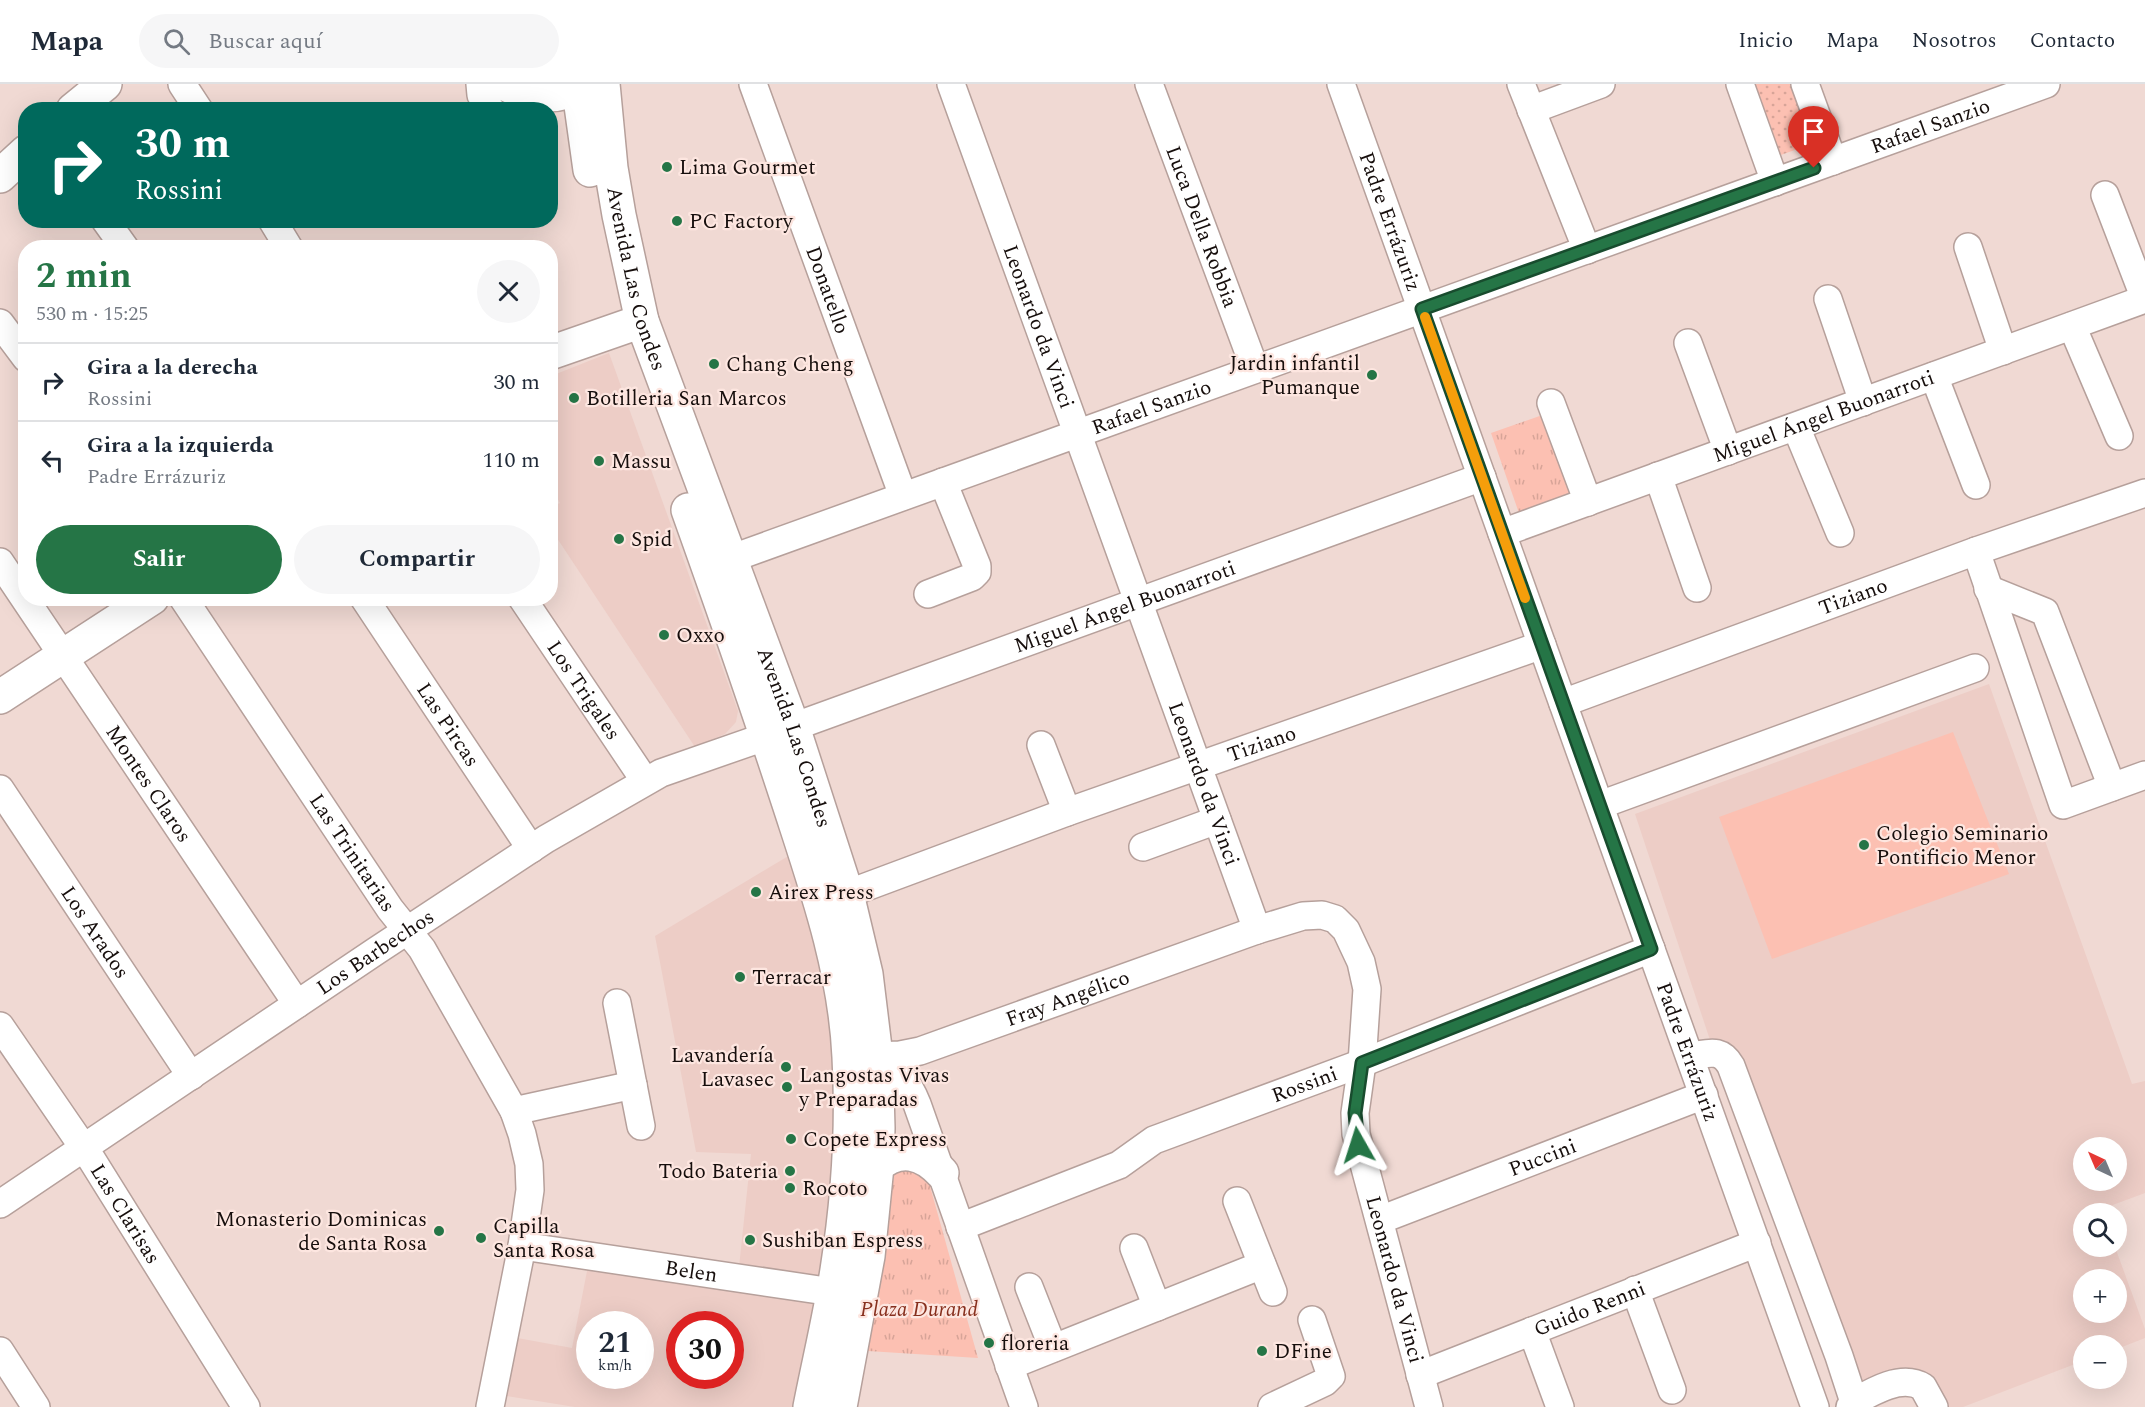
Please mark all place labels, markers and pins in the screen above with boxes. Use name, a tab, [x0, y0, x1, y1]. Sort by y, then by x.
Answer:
pin	[1788, 106, 1839, 168]
place label: Lima Gourmet	[679, 152, 816, 184]
marker: Lima Gourmet	[660, 160, 674, 174]
place label: PC Factory	[689, 206, 794, 238]
marker: PC Factory	[670, 214, 684, 228]
place label: Jardin infantil Pumanque	[1230, 348, 1360, 404]
place label: Chang Cheng	[726, 349, 854, 381]
marker: Chang Cheng	[707, 357, 721, 371]
marker: Jardin infantil Pumanque	[1365, 368, 1379, 382]
place label: Botilleria San Marcos	[586, 383, 787, 415]
marker: Botilleria San Marcos	[567, 391, 581, 405]
place label: Massu	[611, 446, 671, 478]
marker: Massu	[592, 454, 606, 468]
place label: Spid	[631, 524, 672, 556]
marker: Spid	[612, 532, 626, 546]
place label: Oxxo	[676, 620, 725, 652]
marker: Oxxo	[657, 628, 671, 642]
place label: Colegio Seminario Pontificio Menor	[1876, 818, 2048, 874]
marker: Colegio Seminario Pontificio Menor	[1857, 838, 1871, 852]
place label: Airex Press	[768, 877, 874, 909]
marker: Airex Press	[749, 885, 763, 899]
place label: Terracar	[752, 962, 831, 994]
marker: Terracar	[733, 970, 747, 984]
place label: Lavandería Lavasec	[671, 1040, 775, 1096]
marker: Lavandería Lavasec	[779, 1060, 793, 1074]
place label: Langostas Vivas y Preparadas	[798, 1060, 950, 1116]
marker: Langostas Vivas y Preparadas	[780, 1080, 794, 1094]
place label: Copete Express	[803, 1124, 947, 1156]
marker: Copete Express	[784, 1132, 798, 1146]
place label: Todo Bateria	[658, 1156, 779, 1188]
marker: Todo Bateria	[783, 1164, 797, 1178]
place label: Rocoto	[802, 1173, 868, 1205]
marker: Rocoto	[783, 1181, 797, 1195]
place label: Monasterio Dominicas de Santa Rosa	[215, 1204, 428, 1260]
place label: Capilla Santa Rosa	[493, 1211, 595, 1267]
marker: Monasterio Dominicas de Santa Rosa	[432, 1224, 446, 1238]
place label: Sushiban Espress	[762, 1225, 923, 1257]
marker: Capilla Santa Rosa	[474, 1231, 488, 1245]
marker: Sushiban Espress	[743, 1233, 757, 1247]
place label: floreria	[1001, 1328, 1070, 1360]
marker: floreria	[982, 1336, 996, 1350]
place label: DFine	[1274, 1336, 1332, 1368]
marker: DFine	[1255, 1344, 1269, 1358]

